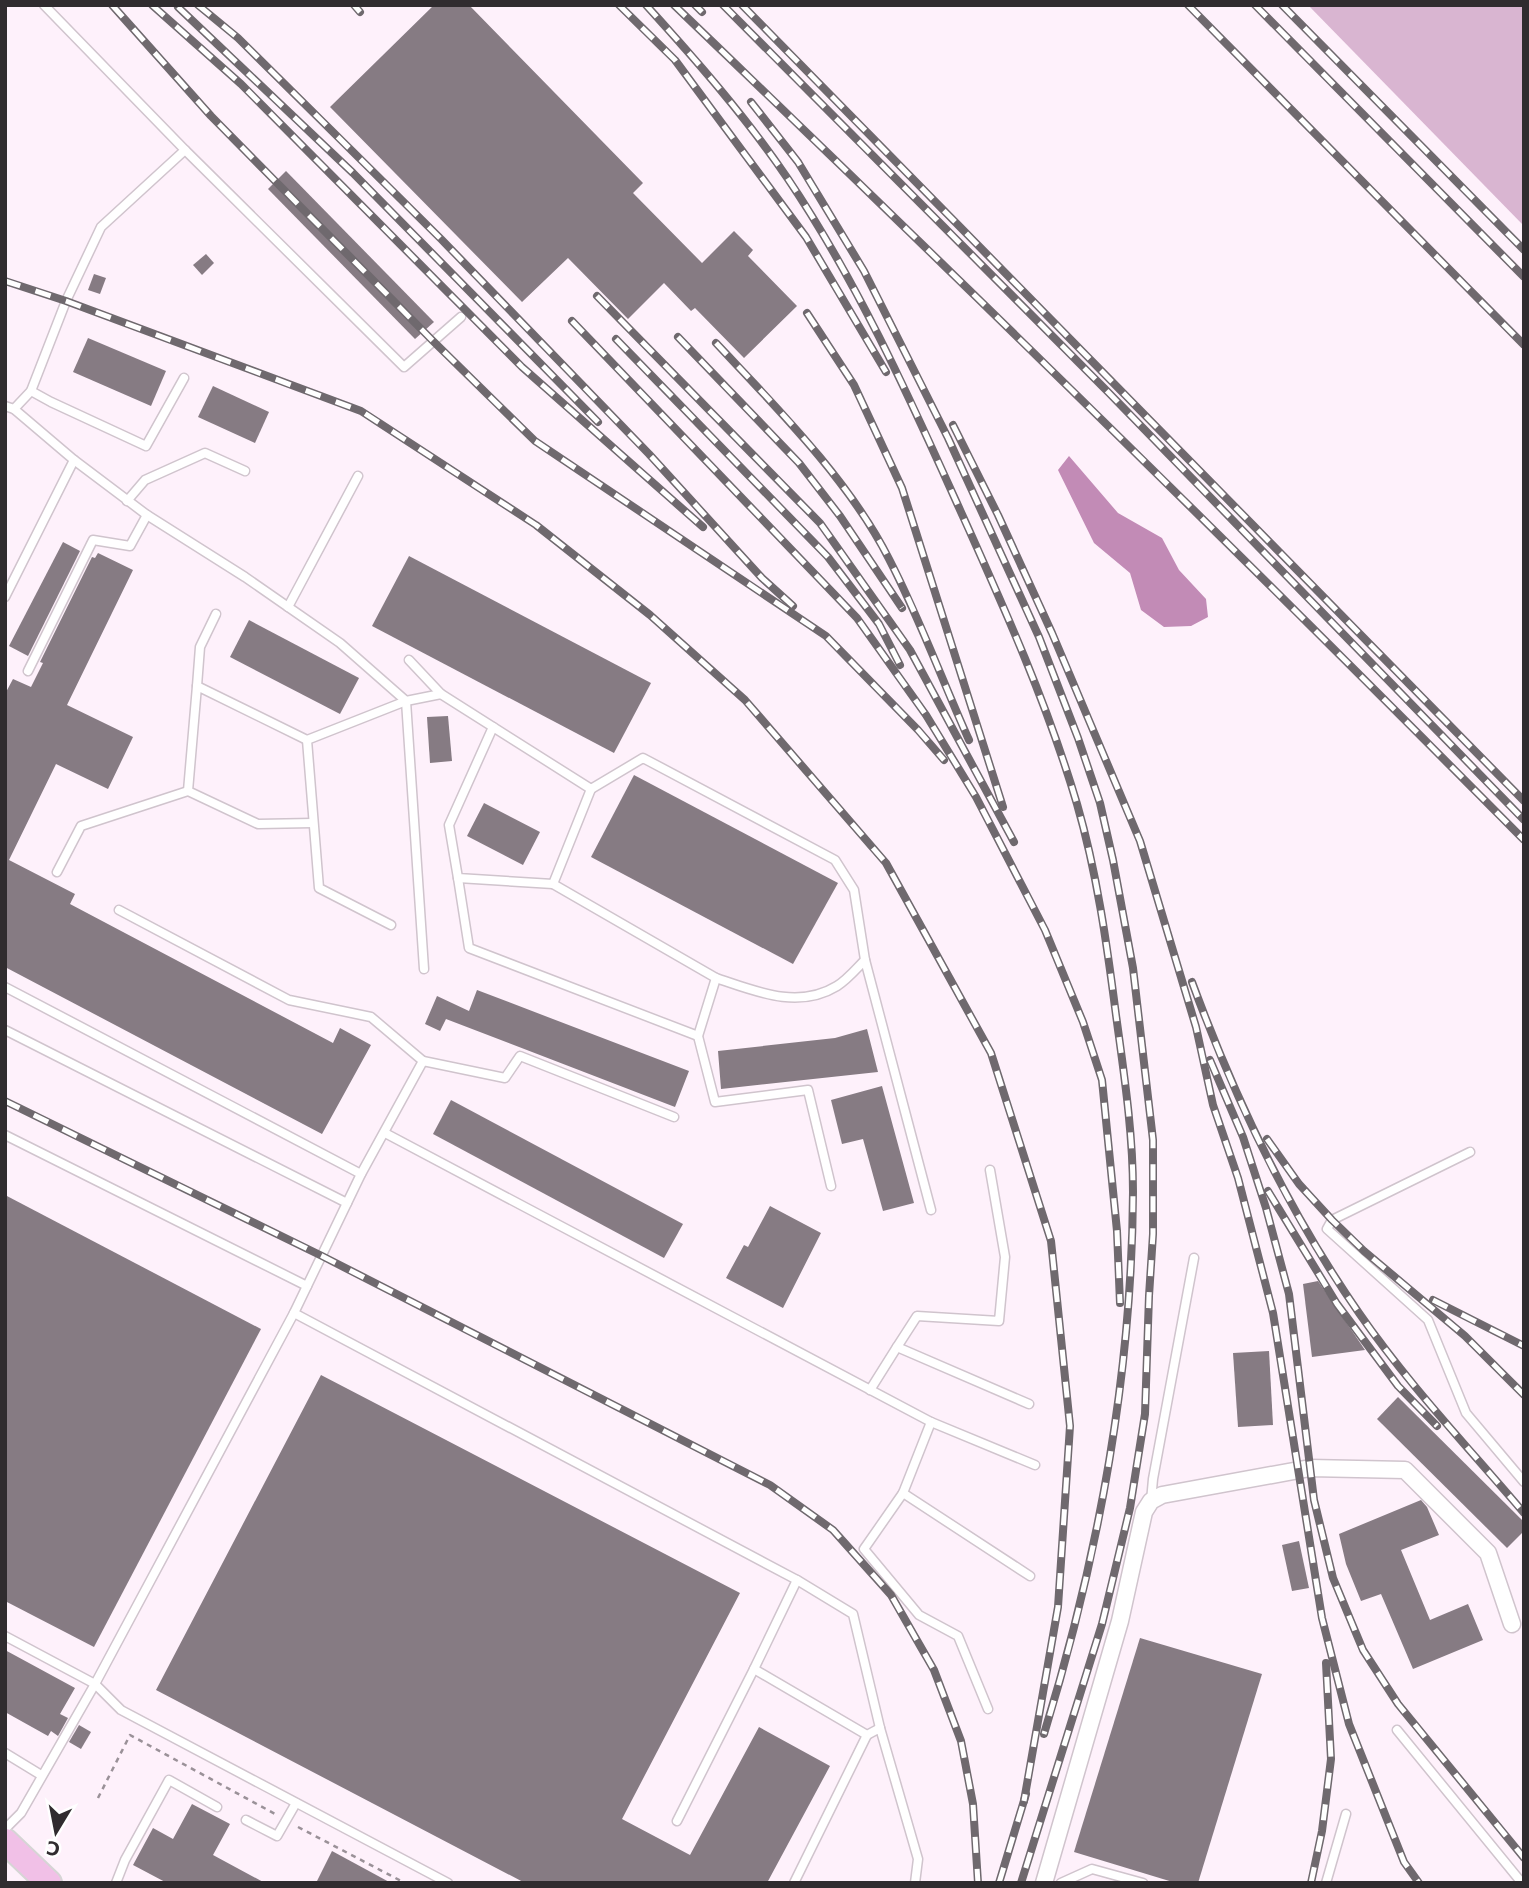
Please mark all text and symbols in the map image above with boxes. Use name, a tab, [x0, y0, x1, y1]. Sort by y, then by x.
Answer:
north arrow	[21, 1797, 91, 1867]
text: С	[45, 1837, 61, 1862]

